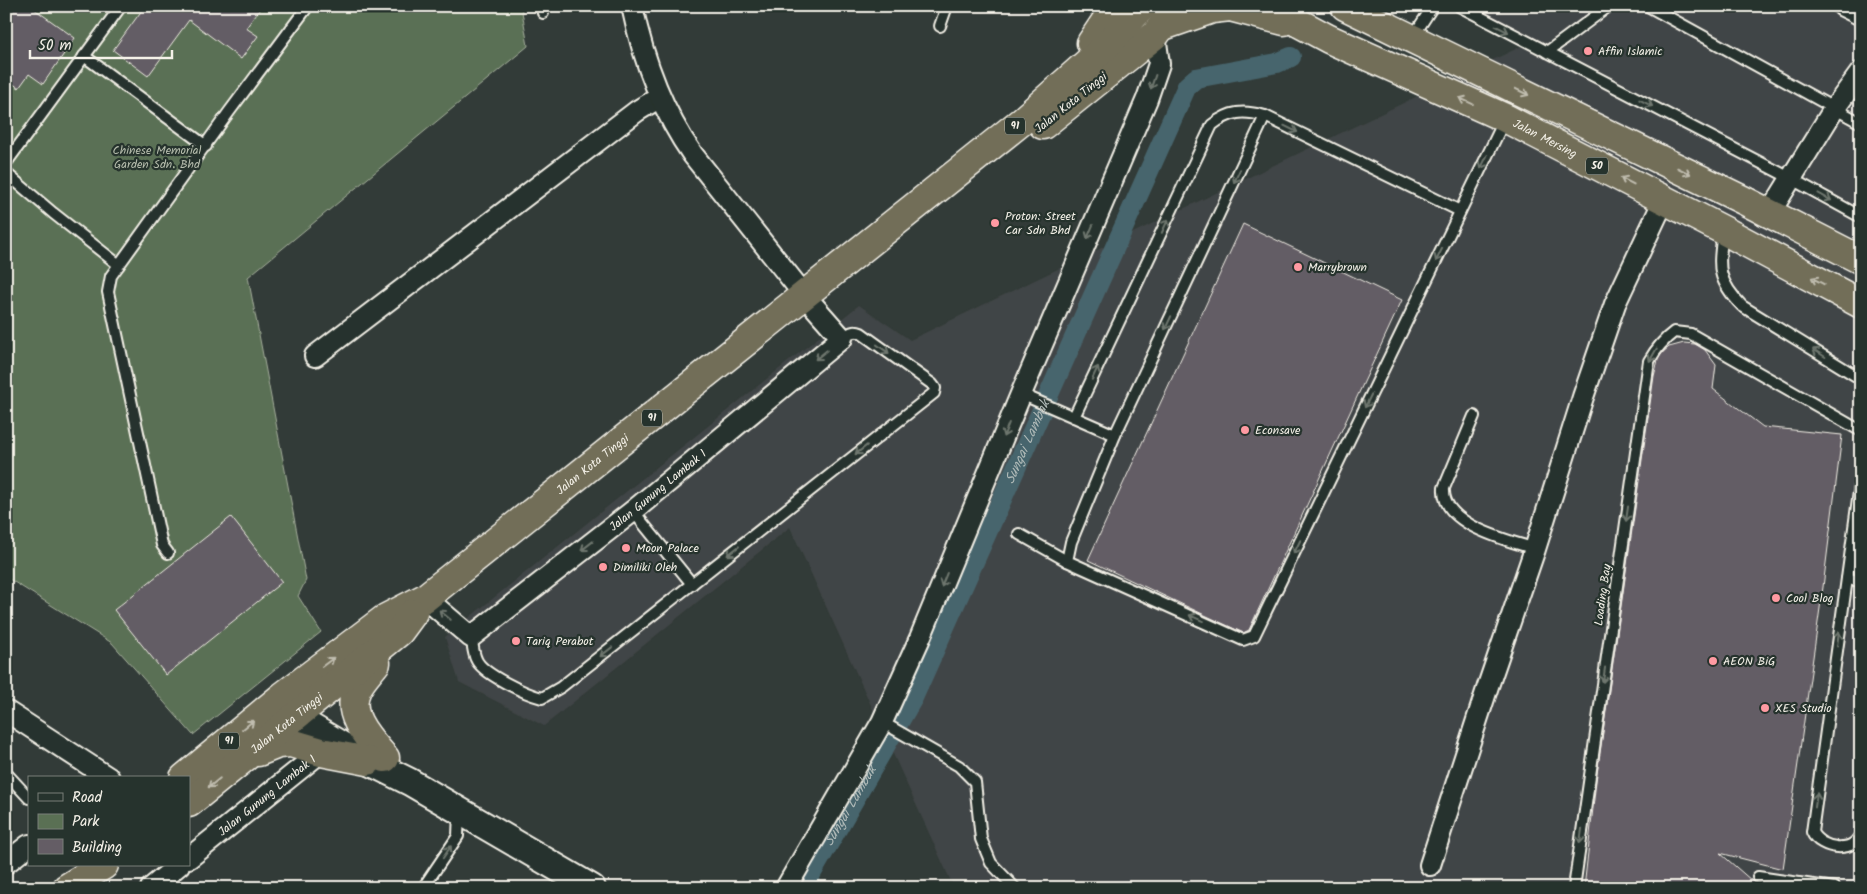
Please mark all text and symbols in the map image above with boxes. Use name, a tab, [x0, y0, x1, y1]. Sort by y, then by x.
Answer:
one-way arrow	[1494, 25, 1509, 34]
scale bar	[30, 28, 172, 60]
text: 50 m	[38, 34, 72, 58]
place label: Affin Islamic	[1598, 42, 1663, 61]
marker: Affin Islamic	[1582, 45, 1594, 57]
street label: Jalan Kota Tinggi	[1031, 67, 1112, 138]
one-way arrow	[1147, 74, 1157, 90]
one-way arrow	[1514, 88, 1529, 97]
one-way arrow	[1459, 95, 1474, 105]
one-way arrow	[1638, 99, 1653, 108]
street label: Jalan Mersing	[1509, 114, 1581, 163]
road number: 91	[1005, 118, 1025, 134]
one-way arrow	[1284, 124, 1299, 134]
park label: Chinese Memorial Garden Sdn. Bhd	[113, 141, 201, 174]
one-way arrow	[1478, 154, 1488, 169]
road number: 50	[1586, 158, 1608, 175]
one-way arrow	[1676, 167, 1691, 176]
one-way arrow	[1231, 168, 1241, 183]
one-way arrow	[1620, 176, 1635, 185]
one-way arrow	[1818, 193, 1832, 203]
place label: Proton: Street Car Sdn Bhd	[1005, 207, 1076, 240]
marker: Proton: Street Car Sdn Bhd	[989, 217, 1001, 229]
one-way arrow	[1160, 219, 1170, 234]
one-way arrow	[1085, 224, 1094, 239]
one-way arrow	[1433, 247, 1443, 262]
place label: Marrybrown	[1308, 258, 1367, 277]
marker: Marrybrown	[1292, 261, 1304, 273]
one-way arrow	[1811, 276, 1826, 285]
one-way arrow	[1163, 315, 1172, 330]
one-way arrow	[876, 344, 890, 354]
one-way arrow	[1648, 347, 1658, 362]
one-way arrow	[1813, 348, 1827, 358]
one-way arrow	[815, 350, 828, 361]
one-way arrow	[1090, 366, 1100, 381]
one-way arrow	[1363, 393, 1372, 408]
water label: Sungai Lambak	[999, 394, 1057, 487]
road number: 91	[642, 409, 662, 426]
place label: Econsave	[1255, 421, 1301, 440]
one-way arrow	[1001, 422, 1010, 437]
marker: Econsave	[1239, 424, 1251, 436]
street label: Jalan Kota Tinggi	[552, 428, 634, 499]
street label: Jalan Gunung Lambak 1	[605, 444, 711, 536]
one-way arrow	[855, 445, 868, 456]
one-way arrow	[1621, 506, 1631, 522]
place label: Moon Palace	[636, 539, 700, 558]
one-way arrow	[1292, 540, 1302, 555]
one-way arrow	[581, 541, 594, 552]
marker: Moon Palace	[620, 542, 632, 554]
one-way arrow	[727, 546, 740, 557]
place label: Dimiliki Oleh	[613, 558, 677, 577]
marker: Dimiliki Oleh	[597, 561, 609, 573]
street label: Loading Bay	[1589, 562, 1617, 627]
one-way arrow	[939, 572, 948, 587]
place label: Cool Blog	[1786, 589, 1834, 608]
marker: Cool Blog	[1770, 592, 1782, 604]
one-way arrow	[439, 610, 452, 621]
one-way arrow	[1189, 613, 1204, 623]
one-way arrow	[1834, 631, 1844, 647]
place label: Tariq Perabot	[526, 632, 594, 651]
marker: Tariq Perabot	[510, 635, 522, 647]
one-way arrow	[600, 646, 613, 657]
place label: AEON BiG	[1723, 652, 1775, 671]
marker: AEON BiG	[1707, 655, 1719, 667]
one-way arrow	[321, 657, 334, 668]
one-way arrow	[1599, 667, 1609, 683]
street label: Jalan Kota Tinggi	[246, 687, 328, 759]
place label: XES Studio	[1775, 699, 1832, 718]
marker: XES Studio	[1759, 702, 1771, 714]
one-way arrow	[242, 719, 255, 730]
road number: 91	[219, 732, 239, 749]
street label: Jalan Gunung Lambak 1	[214, 750, 320, 841]
water label: Sungai Lambak	[819, 759, 884, 850]
legend	[28, 776, 190, 866]
one-way arrow	[208, 777, 221, 788]
text: Road	[72, 786, 103, 810]
one-way arrow	[1812, 792, 1822, 808]
text: Park	[72, 810, 100, 834]
one-way arrow	[1576, 828, 1586, 844]
text: Building	[72, 836, 122, 860]
one-way arrow	[443, 845, 453, 859]

